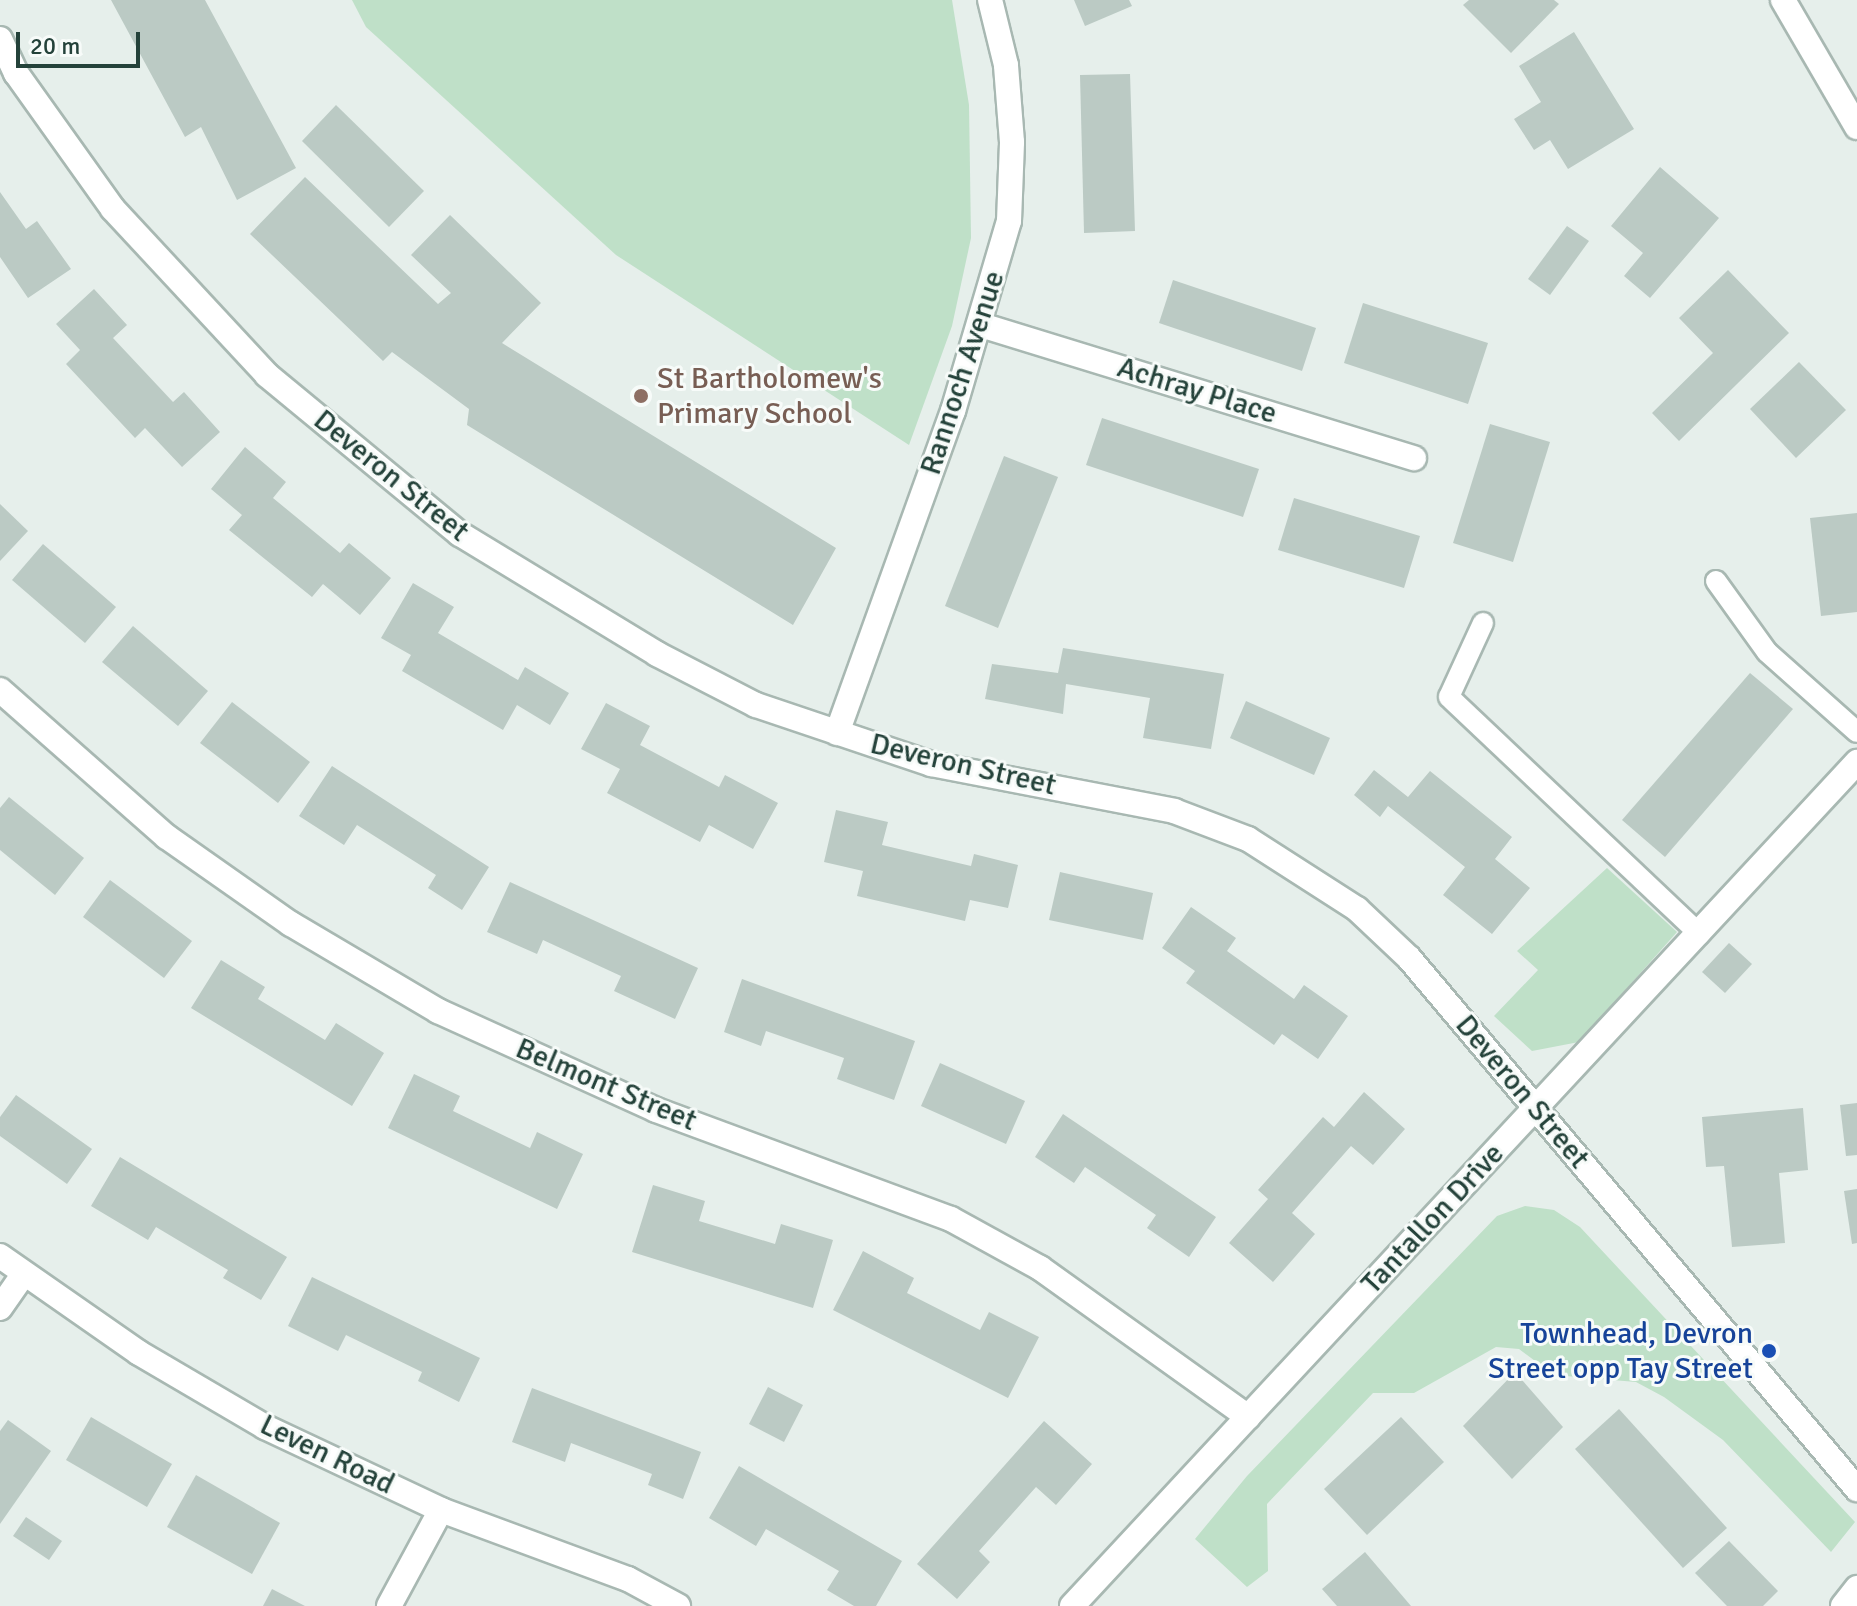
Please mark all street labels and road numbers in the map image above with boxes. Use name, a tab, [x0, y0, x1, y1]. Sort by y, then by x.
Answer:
street label: Rannoch Avenue	[913, 267, 1013, 479]
street label: Achray Place	[1113, 350, 1281, 432]
street label: Deveron Street	[306, 402, 476, 550]
street label: Deveron Street	[867, 726, 1059, 804]
street label: Deveron Street	[1447, 1008, 1597, 1176]
street label: Belmont Street	[510, 1031, 702, 1139]
street label: Tantallon Drive	[1354, 1136, 1512, 1302]
street label: Leven Road	[254, 1407, 400, 1503]

